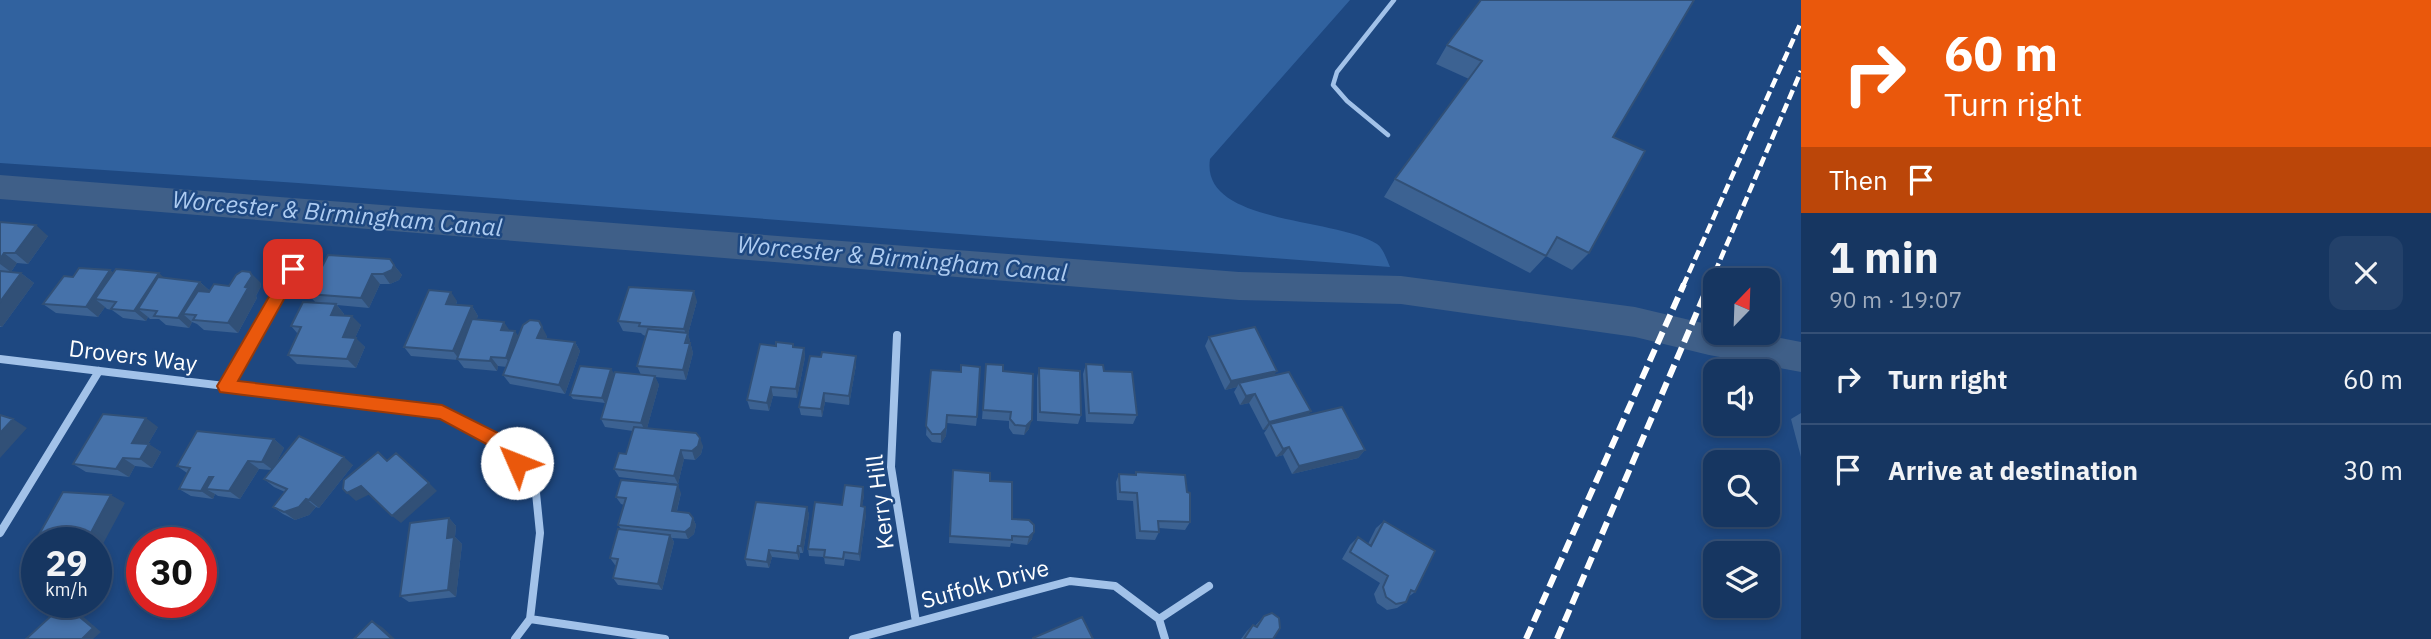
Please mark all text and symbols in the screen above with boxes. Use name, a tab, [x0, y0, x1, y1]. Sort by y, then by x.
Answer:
text: 60 m	[1944, 21, 2058, 84]
icon: right	[1829, 28, 1920, 119]
text: Turn right	[1944, 83, 2082, 125]
icon: arrive	[1902, 161, 1940, 199]
text: Then	[1829, 163, 1888, 197]
water label: Worcester & Birmingham Canal	[171, 183, 504, 243]
water label: Worcester & Birmingham Canal	[736, 228, 1069, 288]
text: 1 min	[1829, 230, 1939, 285]
button: close	[2329, 236, 2403, 310]
pin	[263, 239, 323, 299]
icon: arrive	[274, 250, 312, 288]
north arrow	[1703, 268, 1780, 345]
map controls	[1703, 268, 1780, 618]
text: 90 m · 19:07	[1829, 284, 1962, 314]
street label: Drovers Way	[67, 332, 200, 378]
button: sound	[1703, 359, 1780, 436]
icon: right	[1829, 360, 1867, 398]
text: Turn right	[1888, 362, 2007, 396]
text: 60 m	[2343, 362, 2403, 396]
position arrow	[480, 426, 554, 500]
button: search	[1703, 450, 1780, 527]
icon: arrive	[1829, 451, 1867, 489]
street label: Kerry Hill	[858, 453, 900, 551]
text: Arrive at destination	[1888, 453, 2138, 487]
text: 30 m	[2343, 453, 2403, 487]
speed limit sign: 30	[126, 527, 217, 618]
text: 29	[45, 540, 88, 586]
button: layers	[1703, 541, 1780, 618]
street label: Suffolk Drive	[917, 552, 1052, 615]
text: km/h	[45, 578, 88, 601]

